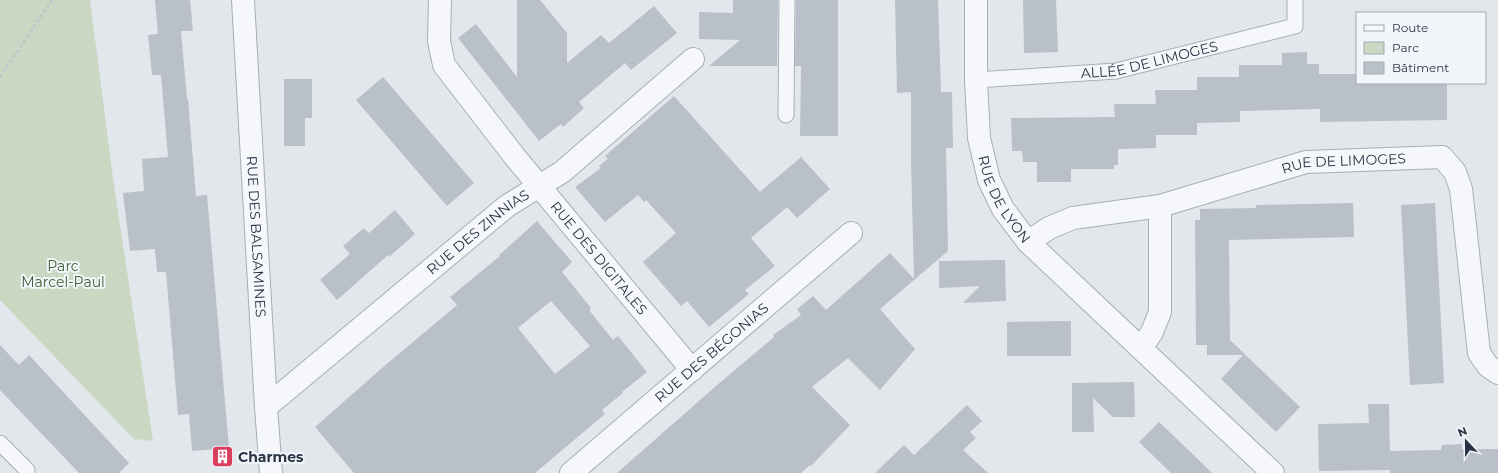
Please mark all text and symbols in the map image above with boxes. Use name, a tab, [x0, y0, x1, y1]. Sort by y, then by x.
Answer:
legend	[1356, 12, 1486, 84]
text: Route	[1392, 20, 1428, 35]
street label: ALLÉE DE LIMOGES	[1080, 37, 1220, 82]
text: Parc	[1392, 40, 1419, 55]
text: Bâtiment	[1392, 60, 1449, 75]
street label: RUE DE LIMOGES	[1279, 149, 1406, 178]
street label: RUE DE LYON	[974, 153, 1035, 247]
street label: RUE DES BALSAMINES	[243, 155, 270, 318]
street label: RUE DES ZINNIAS	[423, 185, 533, 278]
street label: RUE DES DIGITALES	[547, 198, 651, 318]
park label: Parc Marcel-Paul	[21, 257, 105, 291]
street label: RUE DES BÉGONIAS	[651, 299, 772, 406]
north arrow	[1446, 421, 1486, 461]
text: N	[1456, 424, 1469, 440]
building icon: Charmes	[209, 444, 235, 470]
place label: Charmes	[238, 448, 304, 466]

